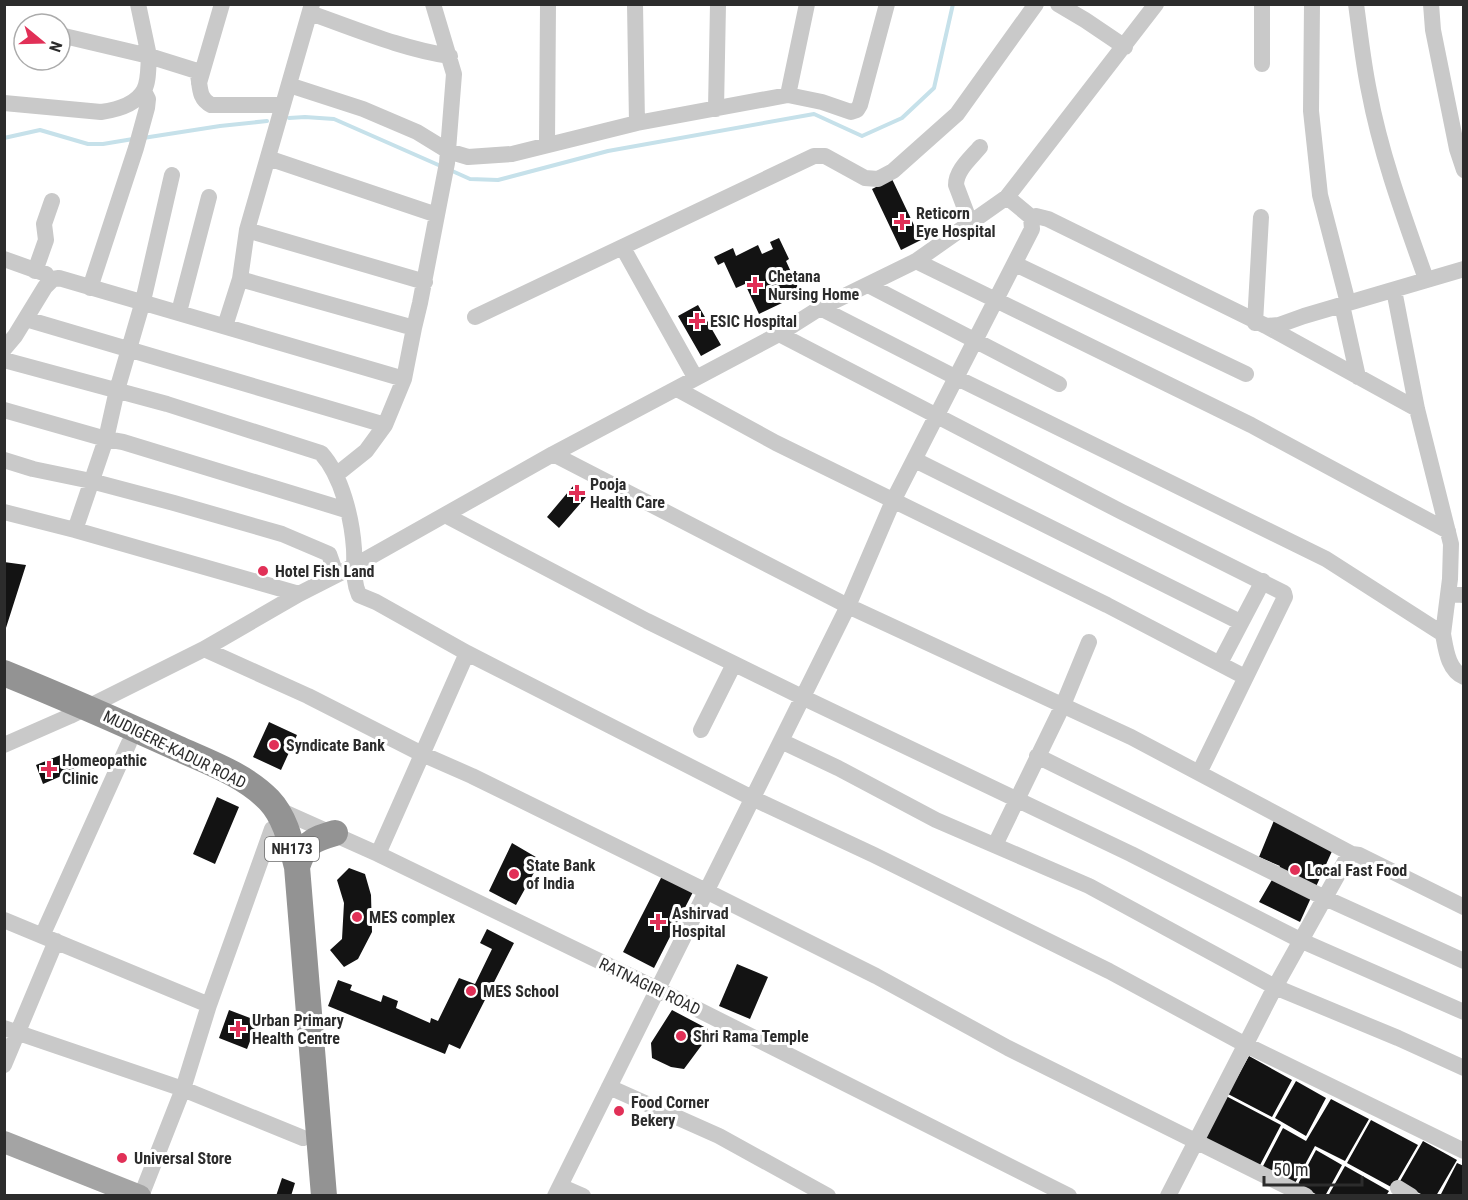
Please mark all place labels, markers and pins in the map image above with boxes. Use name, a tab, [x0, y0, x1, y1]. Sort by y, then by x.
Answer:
place label: Reticorn Eye Hospital	[916, 204, 996, 241]
marker: Reticorn Eye Hospital	[893, 213, 911, 231]
place label: Chetana Nursing Home	[768, 267, 860, 304]
marker: Chetana Nursing Home	[746, 276, 764, 294]
marker: ESIC Hospital	[688, 312, 706, 330]
place label: ESIC Hospital	[710, 312, 797, 331]
place label: Pooja Health Care	[590, 475, 665, 512]
marker: Pooja Health Care	[568, 484, 586, 502]
place label: Hotel Fish Land	[275, 562, 375, 581]
marker: Hotel Fish Land	[256, 564, 270, 578]
place label: Syndicate Bank	[286, 736, 385, 755]
marker: Syndicate Bank	[267, 738, 281, 752]
place label: Homeopathic Clinic	[62, 751, 147, 788]
marker: Homeopathic Clinic	[40, 760, 58, 778]
place label: State Bank of India	[526, 856, 596, 893]
place label: Local Fast Food	[1307, 861, 1407, 880]
marker: Local Fast Food	[1288, 863, 1302, 877]
marker: State Bank of India	[507, 867, 521, 881]
place label: Ashirvad Hospital	[672, 904, 729, 941]
place label: MES complex	[369, 908, 456, 927]
marker: MES complex	[350, 910, 364, 924]
marker: Ashirvad Hospital	[649, 913, 667, 931]
place label: MES School	[483, 982, 559, 1001]
marker: MES School	[464, 984, 478, 998]
place label: Urban Primary Health Centre	[252, 1011, 344, 1048]
marker: Urban Primary Health Centre	[229, 1020, 247, 1038]
place label: Shri Rama Temple	[693, 1027, 809, 1046]
marker: Shri Rama Temple	[674, 1029, 688, 1043]
place label: Food Corner Bekery	[631, 1093, 709, 1130]
marker: Food Corner Bekery	[612, 1104, 626, 1118]
place label: Universal Store	[134, 1149, 232, 1168]
marker: Universal Store	[115, 1151, 129, 1165]

